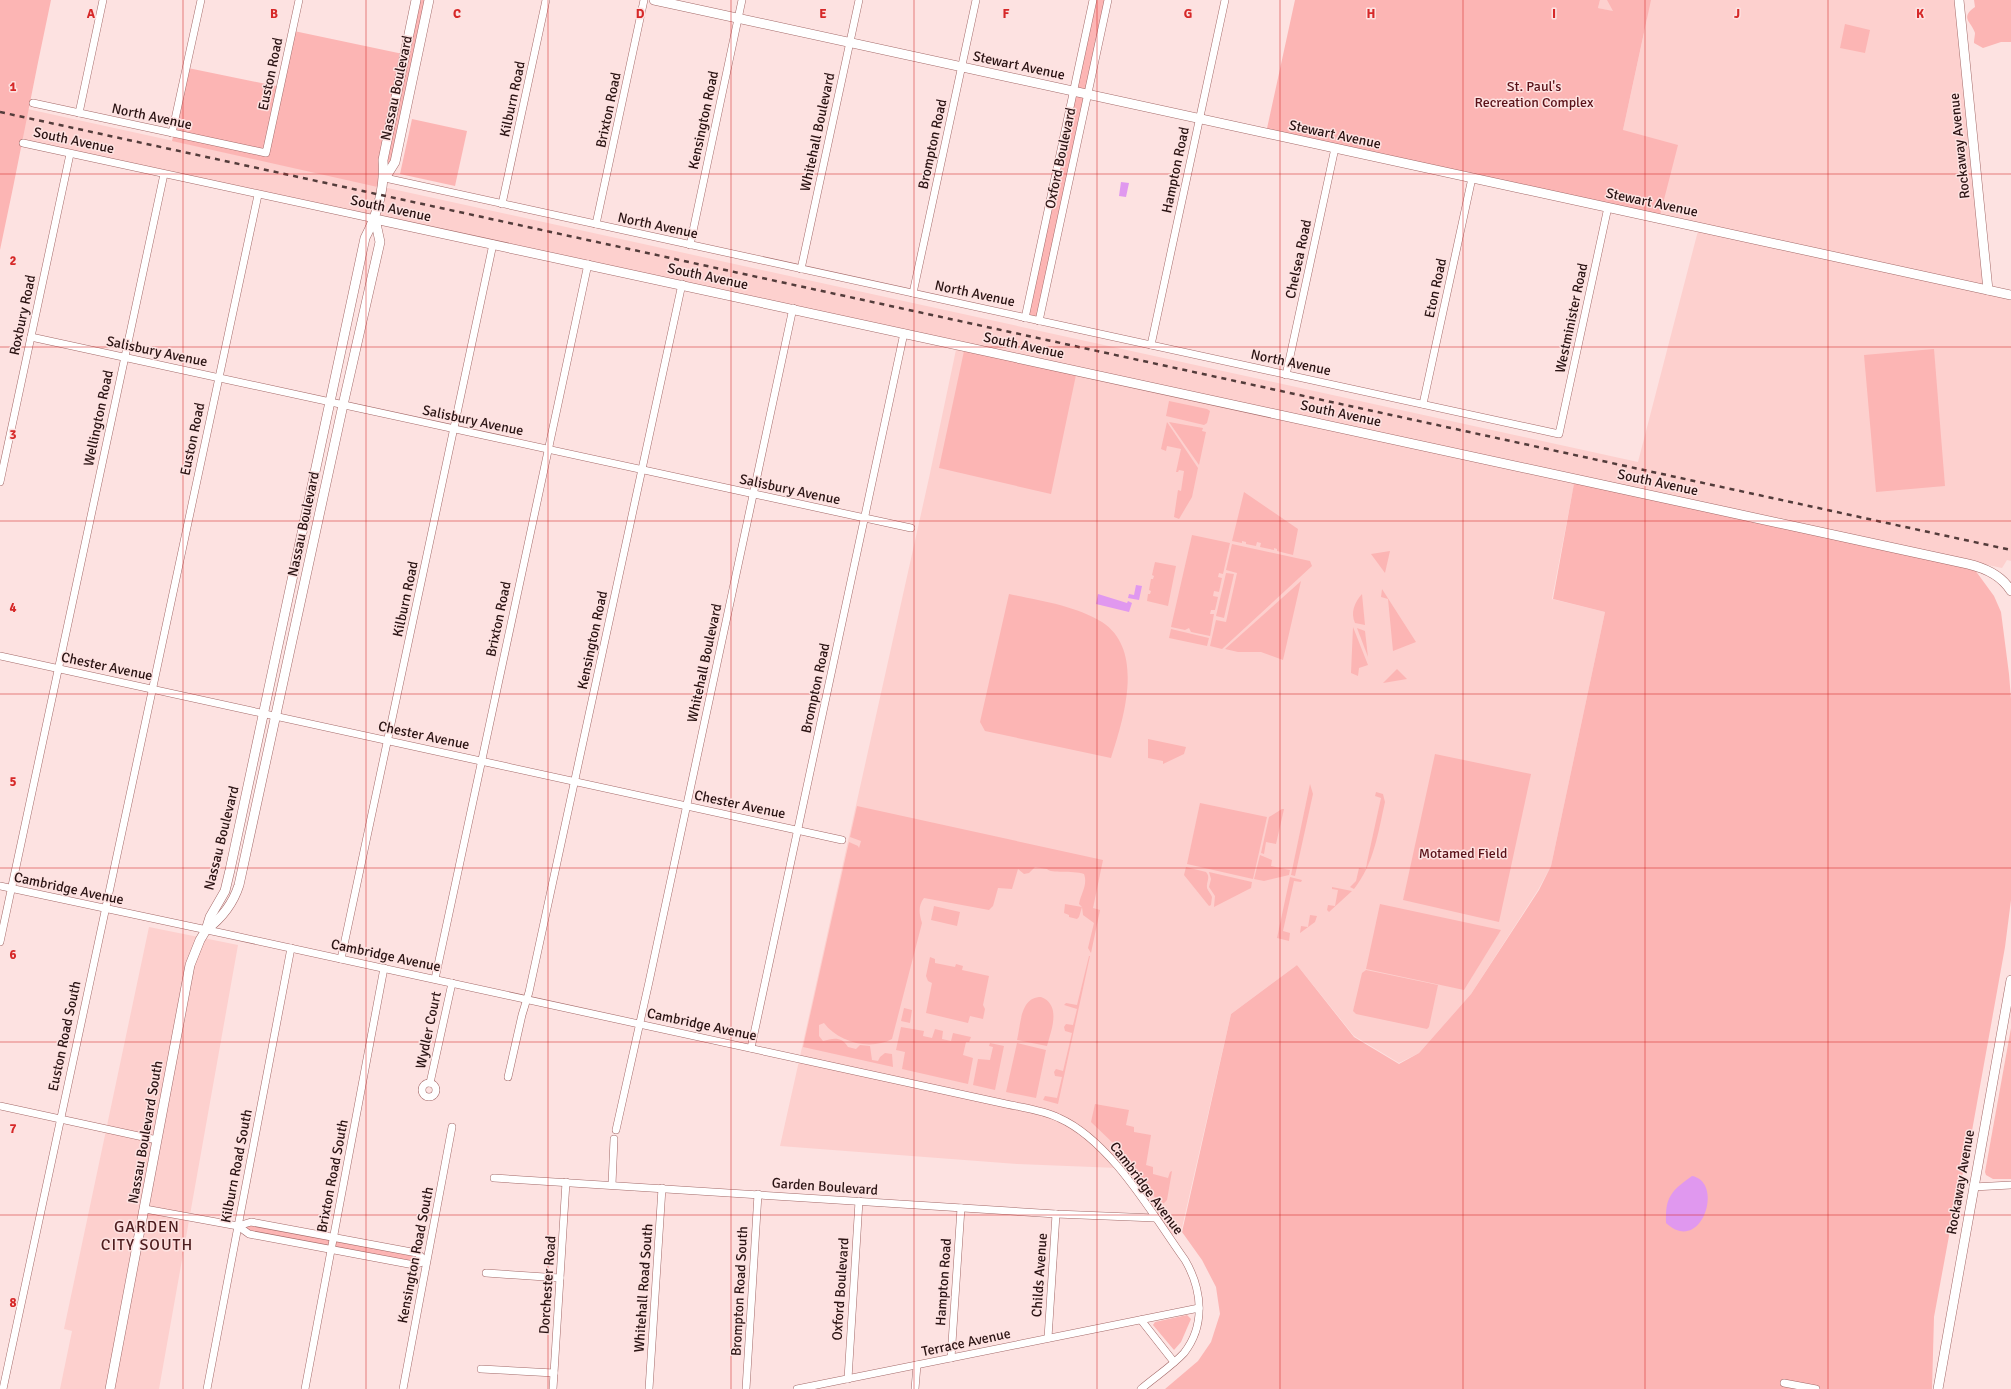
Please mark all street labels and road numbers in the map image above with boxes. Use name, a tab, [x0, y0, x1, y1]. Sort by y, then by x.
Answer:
street label: Nassau Boulevard	[377, 34, 416, 142]
street label: Euston Road	[254, 36, 287, 112]
street label: Stewart Avenue	[971, 47, 1066, 84]
street label: Kilburn Road	[496, 60, 529, 139]
street label: Kensington Road	[685, 69, 722, 171]
street label: Brixton Road	[592, 71, 625, 149]
street label: Whitehall Boulevard	[797, 71, 838, 193]
street label: Rockaway Avenue	[1945, 92, 1974, 200]
street label: Brompton Road	[915, 97, 950, 191]
street label: North Avenue	[110, 100, 194, 133]
street label: Oxford Boulevard	[1041, 106, 1080, 210]
street label: Stewart Avenue	[1287, 116, 1382, 153]
street label: South Avenue	[32, 124, 116, 157]
street label: Hampton Road	[1158, 125, 1193, 215]
street label: Stewart Avenue	[1604, 184, 1699, 221]
street label: South Avenue	[349, 192, 433, 225]
street label: North Avenue	[616, 209, 700, 242]
street label: Chelsea Road	[1282, 218, 1315, 300]
street label: Eton Road	[1421, 257, 1450, 319]
street label: South Avenue	[666, 260, 750, 293]
street label: Westminister Road	[1552, 262, 1591, 375]
street label: Roxbury Road	[6, 273, 39, 357]
street label: North Avenue	[933, 277, 1017, 310]
street label: South Avenue	[982, 329, 1066, 362]
street label: Salisbury Avenue	[105, 332, 209, 370]
street label: North Avenue	[1249, 346, 1333, 379]
street label: Wellington Road	[80, 368, 117, 468]
street label: South Avenue	[1299, 397, 1383, 430]
street label: Euston Road	[176, 401, 209, 477]
street label: Salisbury Avenue	[421, 401, 525, 439]
street label: South Avenue	[1616, 466, 1700, 499]
street label: Nassau Boulevard	[284, 470, 323, 578]
street label: Salisbury Avenue	[738, 470, 842, 508]
street label: Kilburn Road	[389, 560, 422, 639]
street label: Brixton Road	[482, 580, 515, 658]
street label: Kensington Road	[574, 589, 611, 691]
street label: Whitehall Boulevard	[684, 602, 725, 724]
street label: Brompton Road	[798, 641, 833, 735]
street label: Chester Avenue	[60, 649, 154, 684]
street label: Chester Avenue	[377, 718, 471, 753]
street label: Nassau Boulevard	[200, 784, 243, 892]
street label: Chester Avenue	[693, 787, 787, 822]
street label: Cambridge Avenue	[12, 869, 125, 908]
street label: Cambridge Avenue	[329, 936, 442, 975]
street label: Euston Road South	[44, 979, 85, 1093]
street label: Wydler Court	[412, 990, 445, 1070]
street label: Cambridge Avenue	[645, 1005, 758, 1044]
street label: Nassau Boulevard South	[125, 1059, 166, 1205]
street label: Kilburn Road South	[217, 1108, 256, 1224]
street label: Brixton Road South	[313, 1118, 352, 1234]
street label: Rockaway Avenue	[1943, 1128, 1978, 1236]
street label: Cambridge Avenue	[1106, 1139, 1187, 1238]
street label: Garden Boulevard	[771, 1174, 879, 1199]
street label: Kensington Road South	[394, 1185, 437, 1325]
street label: Whitehall Road South	[631, 1223, 656, 1353]
street label: Brompton Road South	[728, 1226, 751, 1356]
street label: Childs Avenue	[1028, 1232, 1051, 1318]
street label: Dorchester Road	[536, 1235, 559, 1335]
street label: Oxford Boulevard	[828, 1237, 853, 1341]
street label: Hampton Road	[932, 1238, 955, 1326]
street label: Terrace Avenue	[920, 1325, 1012, 1360]

